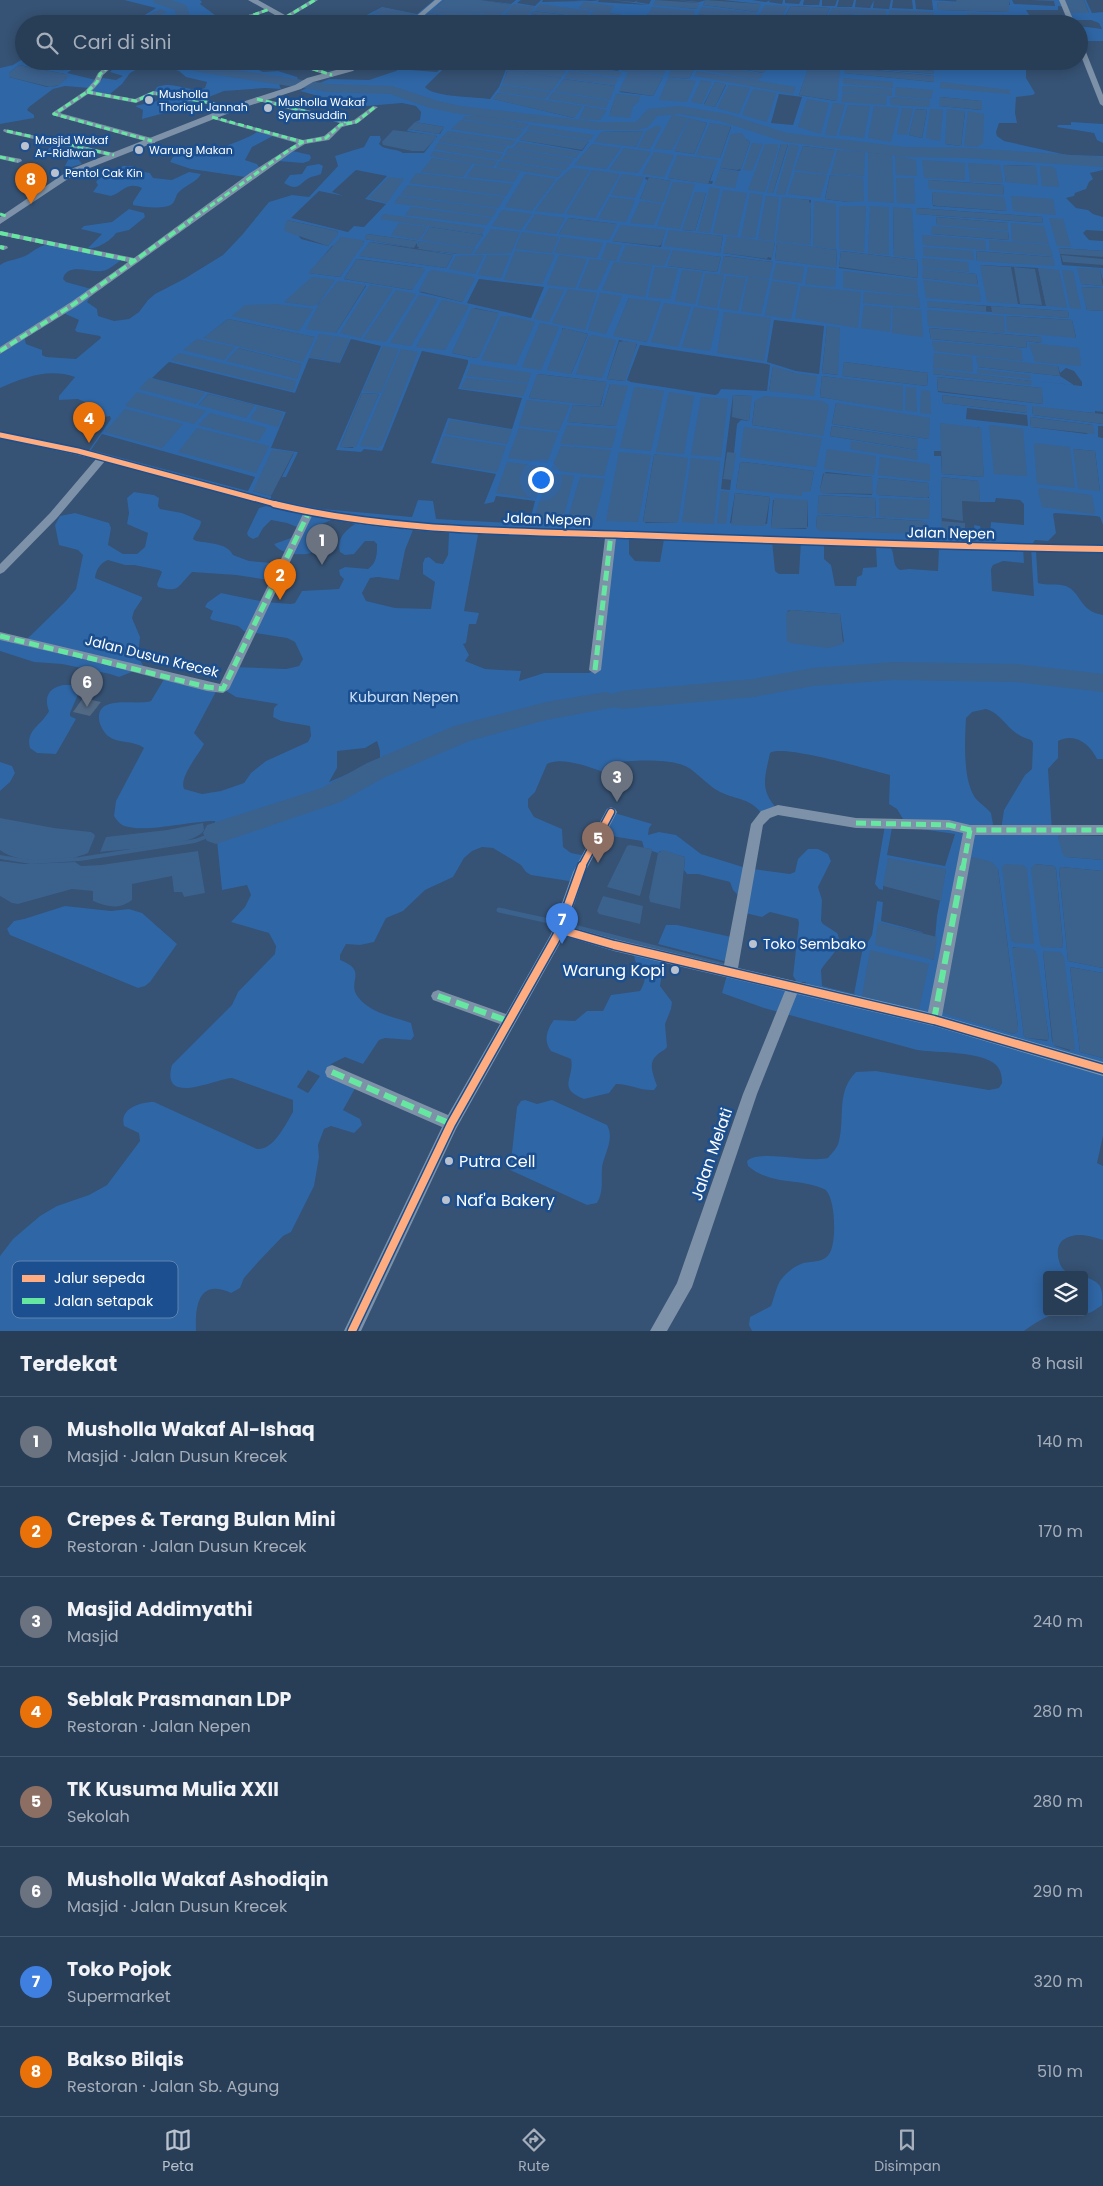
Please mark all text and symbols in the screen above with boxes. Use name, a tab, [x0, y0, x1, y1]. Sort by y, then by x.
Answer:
search box	[15, 15, 1088, 70]
icon: search	[33, 29, 61, 57]
text: Cari di sini	[73, 29, 171, 56]
place label: Musholla Thoriqul Jannah	[159, 86, 248, 115]
marker: Musholla Thoriqul Jannah	[143, 94, 155, 106]
place label: Musholla Wakaf Syamsuddin	[278, 94, 365, 123]
marker: Musholla Wakaf Syamsuddin	[262, 102, 274, 114]
place label: Masjid Wakaf Ar-Ridlwan	[35, 132, 109, 161]
marker: Masjid Wakaf Ar-Ridlwan	[19, 140, 31, 152]
place label: Warung Makan	[149, 142, 233, 158]
marker: Warung Makan	[133, 144, 145, 156]
pin: 8	[15, 163, 47, 204]
place label: Pentol Cak Kin	[65, 165, 143, 181]
marker: Pentol Cak Kin	[49, 167, 61, 179]
pin: 4	[73, 402, 105, 443]
your location	[528, 467, 554, 493]
street label: Jalan Nepen	[503, 507, 591, 531]
street label: Jalan Nepen	[907, 522, 995, 544]
pin: 1	[306, 524, 338, 565]
pin: 2	[264, 559, 296, 600]
street label: Jalan Dusun Krecek	[83, 630, 222, 682]
pin: 6	[71, 666, 103, 707]
park label: Kuburan Nepen	[350, 687, 458, 707]
pin: 3	[601, 761, 633, 802]
pin: 5	[582, 822, 614, 863]
pin: 7	[546, 903, 578, 944]
place label: Toko Sembako	[763, 934, 866, 954]
marker: Toko Sembako	[747, 938, 759, 950]
place label: Warung Kopi	[562, 959, 665, 982]
marker: Warung Kopi	[669, 964, 681, 976]
street label: Jalan Melati	[685, 1105, 738, 1204]
place label: Putra Cell	[459, 1150, 536, 1173]
marker: Putra Cell	[443, 1155, 455, 1167]
place label: Naf'a Bakery	[456, 1189, 555, 1212]
marker: Naf'a Bakery	[440, 1194, 452, 1206]
legend	[12, 1261, 178, 1318]
text: Jalur sepeda	[54, 1268, 145, 1288]
map controls	[1043, 1271, 1088, 1316]
button: layers	[1043, 1271, 1088, 1316]
text: Jalan setapak	[54, 1291, 154, 1311]
text: Terdekat	[20, 1349, 117, 1378]
text: 8 hasil	[1031, 1352, 1083, 1375]
text: Musholla Wakaf Al-Ishaq	[67, 1416, 315, 1443]
text: 1	[33, 1430, 39, 1453]
text: 140 m	[1037, 1430, 1083, 1453]
text: Masjid · Jalan Dusun Krecek	[67, 1445, 287, 1468]
text: Crepes & Terang Bulan Mini	[67, 1506, 336, 1533]
text: 2	[31, 1520, 41, 1543]
text: 170 m	[1038, 1520, 1083, 1543]
text: Restoran · Jalan Dusun Krecek	[67, 1535, 307, 1558]
text: Masjid Addimyathi	[67, 1596, 253, 1623]
text: 3	[31, 1610, 41, 1633]
text: 240 m	[1033, 1610, 1083, 1633]
text: Masjid	[67, 1625, 119, 1648]
text: Seblak Prasmanan LDP	[67, 1686, 291, 1713]
text: 4	[31, 1700, 41, 1723]
text: 280 m	[1033, 1700, 1083, 1723]
text: Restoran · Jalan Nepen	[67, 1715, 251, 1738]
text: TK Kusuma Mulia XXII	[67, 1776, 279, 1803]
text: 5	[31, 1790, 41, 1813]
text: 280 m	[1033, 1790, 1083, 1813]
text: Sekolah	[67, 1805, 130, 1828]
text: Musholla Wakaf Ashodiqin	[67, 1866, 329, 1893]
text: 6	[31, 1880, 41, 1903]
text: 290 m	[1033, 1880, 1083, 1903]
text: Masjid · Jalan Dusun Krecek	[67, 1895, 287, 1918]
text: Toko Pojok	[67, 1956, 172, 1983]
text: 7	[32, 1970, 40, 1993]
text: 320 m	[1034, 1970, 1083, 1993]
text: Supermarket	[67, 1985, 171, 2008]
text: Bakso Bilqis	[67, 2046, 184, 2073]
text: 8	[31, 2060, 41, 2083]
text: 510 m	[1037, 2060, 1083, 2083]
text: Restoran · Jalan Sb. Agung	[67, 2075, 279, 2098]
tab: Peta	[162, 2126, 194, 2177]
tab: Rute	[518, 2126, 550, 2177]
tab: Disimpan	[874, 2126, 941, 2177]

